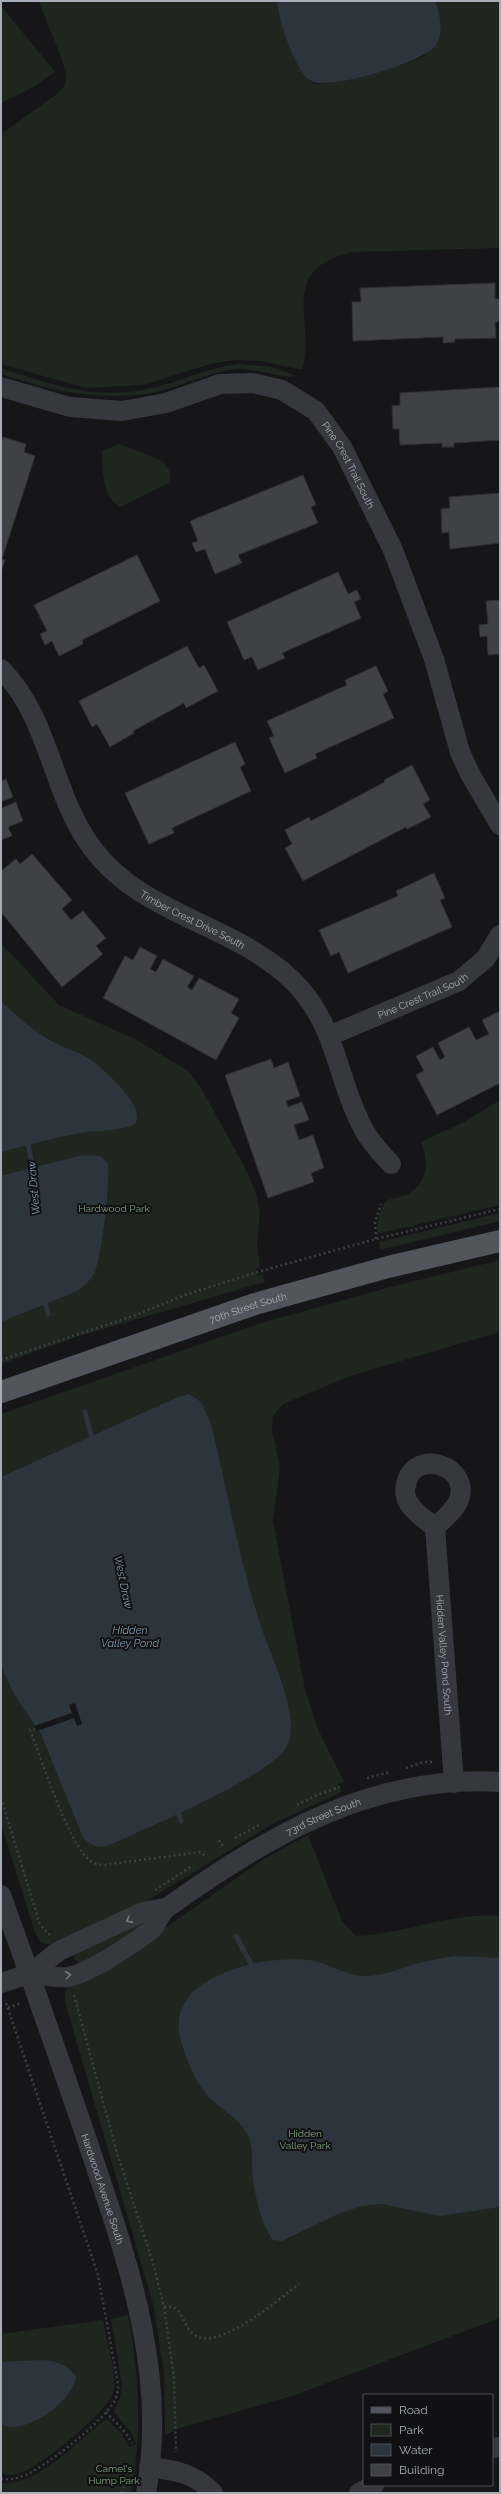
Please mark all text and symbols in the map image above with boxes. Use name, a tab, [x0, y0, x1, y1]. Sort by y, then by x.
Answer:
street label: Pine Crest Trail South	[320, 419, 377, 510]
street label: Timber Crest Drive South	[138, 888, 247, 951]
street label: Pine Crest Trail South	[376, 970, 470, 1020]
water label: West Draw	[25, 1160, 43, 1215]
park label: Hardwood Park	[78, 1203, 150, 1214]
street label: 70th Street South	[208, 1290, 288, 1325]
water label: West Draw	[111, 1554, 135, 1610]
street label: Hidden Valley Pond South	[435, 1594, 454, 1716]
water label: Hidden Valley Pond	[101, 1624, 159, 1650]
street label: 73rd Street South	[284, 1796, 362, 1837]
one-way arrow	[126, 1915, 133, 1922]
one-way arrow	[64, 1971, 71, 1980]
park label: Hidden Valley Park	[279, 2128, 331, 2151]
street label: Hardwood Avenue South	[80, 2132, 126, 2246]
legend	[363, 2394, 493, 2486]
text: Road	[399, 2403, 428, 2417]
text: Park	[399, 2423, 424, 2437]
text: Water	[399, 2443, 433, 2457]
park label: Camel's Hump Park	[88, 2463, 141, 2486]
text: Building	[399, 2463, 445, 2477]

